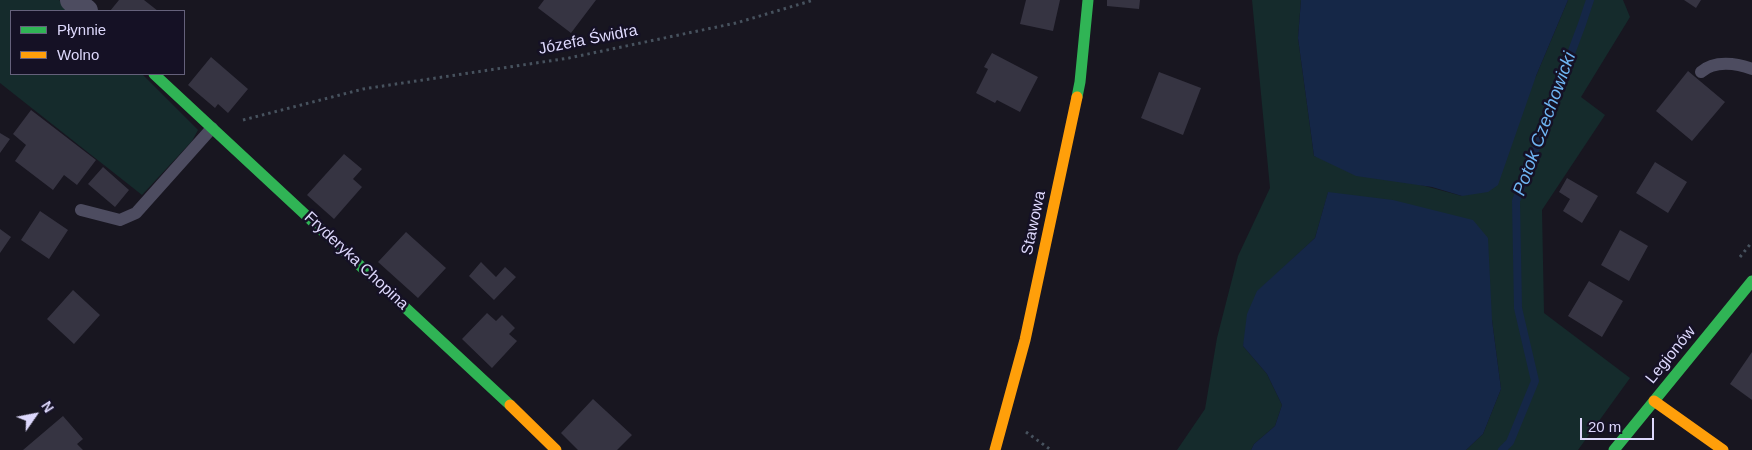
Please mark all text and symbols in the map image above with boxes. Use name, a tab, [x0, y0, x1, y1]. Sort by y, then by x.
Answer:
legend	[10, 10, 185, 75]
text: Płynnie	[57, 21, 106, 38]
street label: Józefa Świdra	[537, 21, 639, 59]
text: Wolno	[57, 46, 99, 63]
water label: Potok Czechowicki	[1509, 49, 1581, 199]
street label: Stawowa	[1018, 189, 1050, 257]
street label: Fryderyka Chopina	[300, 208, 412, 314]
street label: Legionów	[1642, 322, 1700, 388]
north arrow	[10, 390, 60, 440]
text: N	[38, 398, 57, 415]
scale bar	[1582, 408, 1656, 440]
text: 20 m	[1588, 418, 1621, 435]

